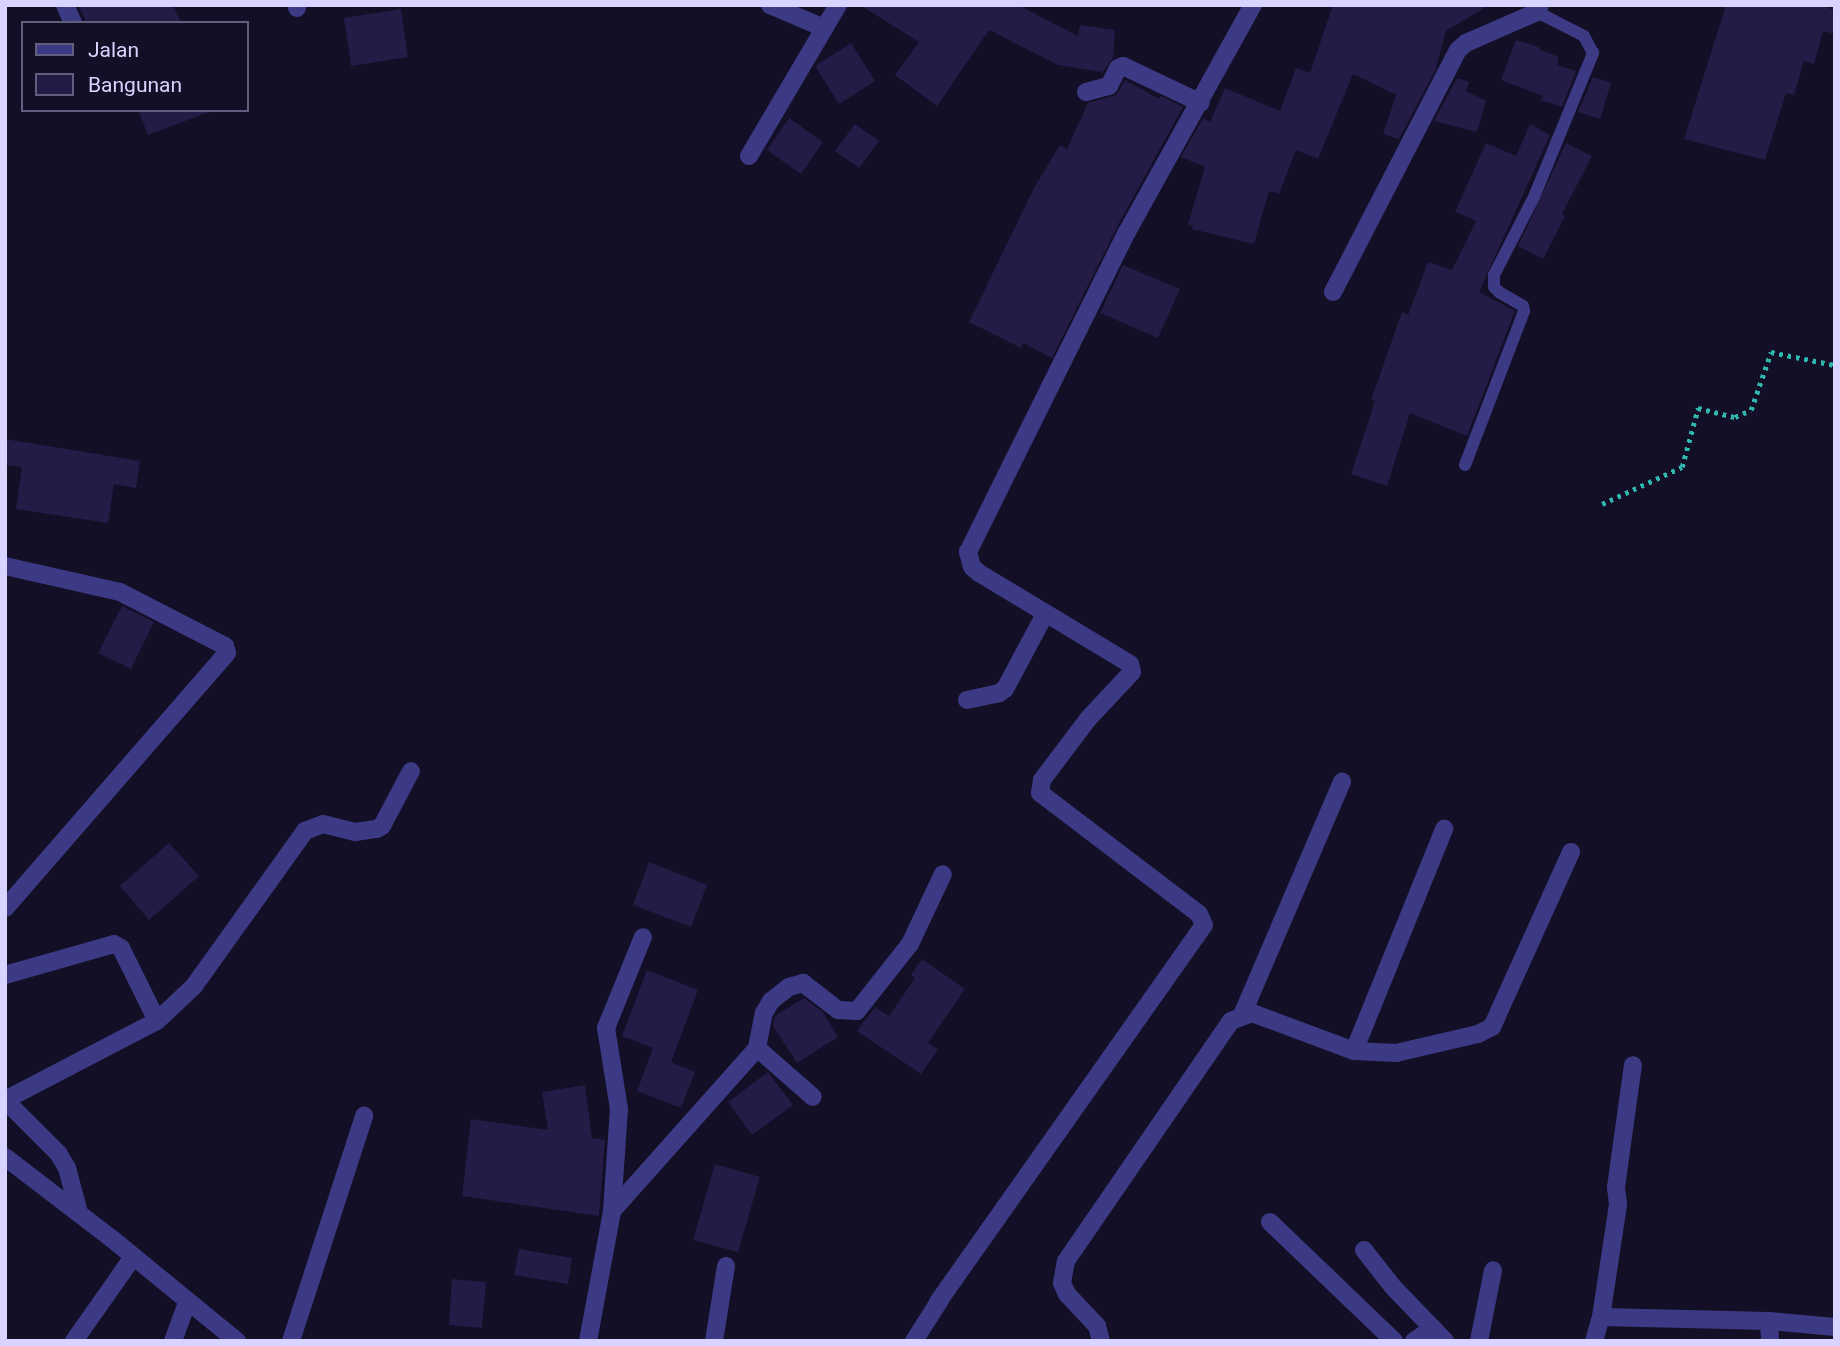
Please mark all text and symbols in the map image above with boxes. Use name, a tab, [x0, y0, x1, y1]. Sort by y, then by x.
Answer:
legend	[21, 21, 248, 112]
text: Jalan	[88, 38, 139, 62]
text: Bangunan	[88, 73, 182, 97]

